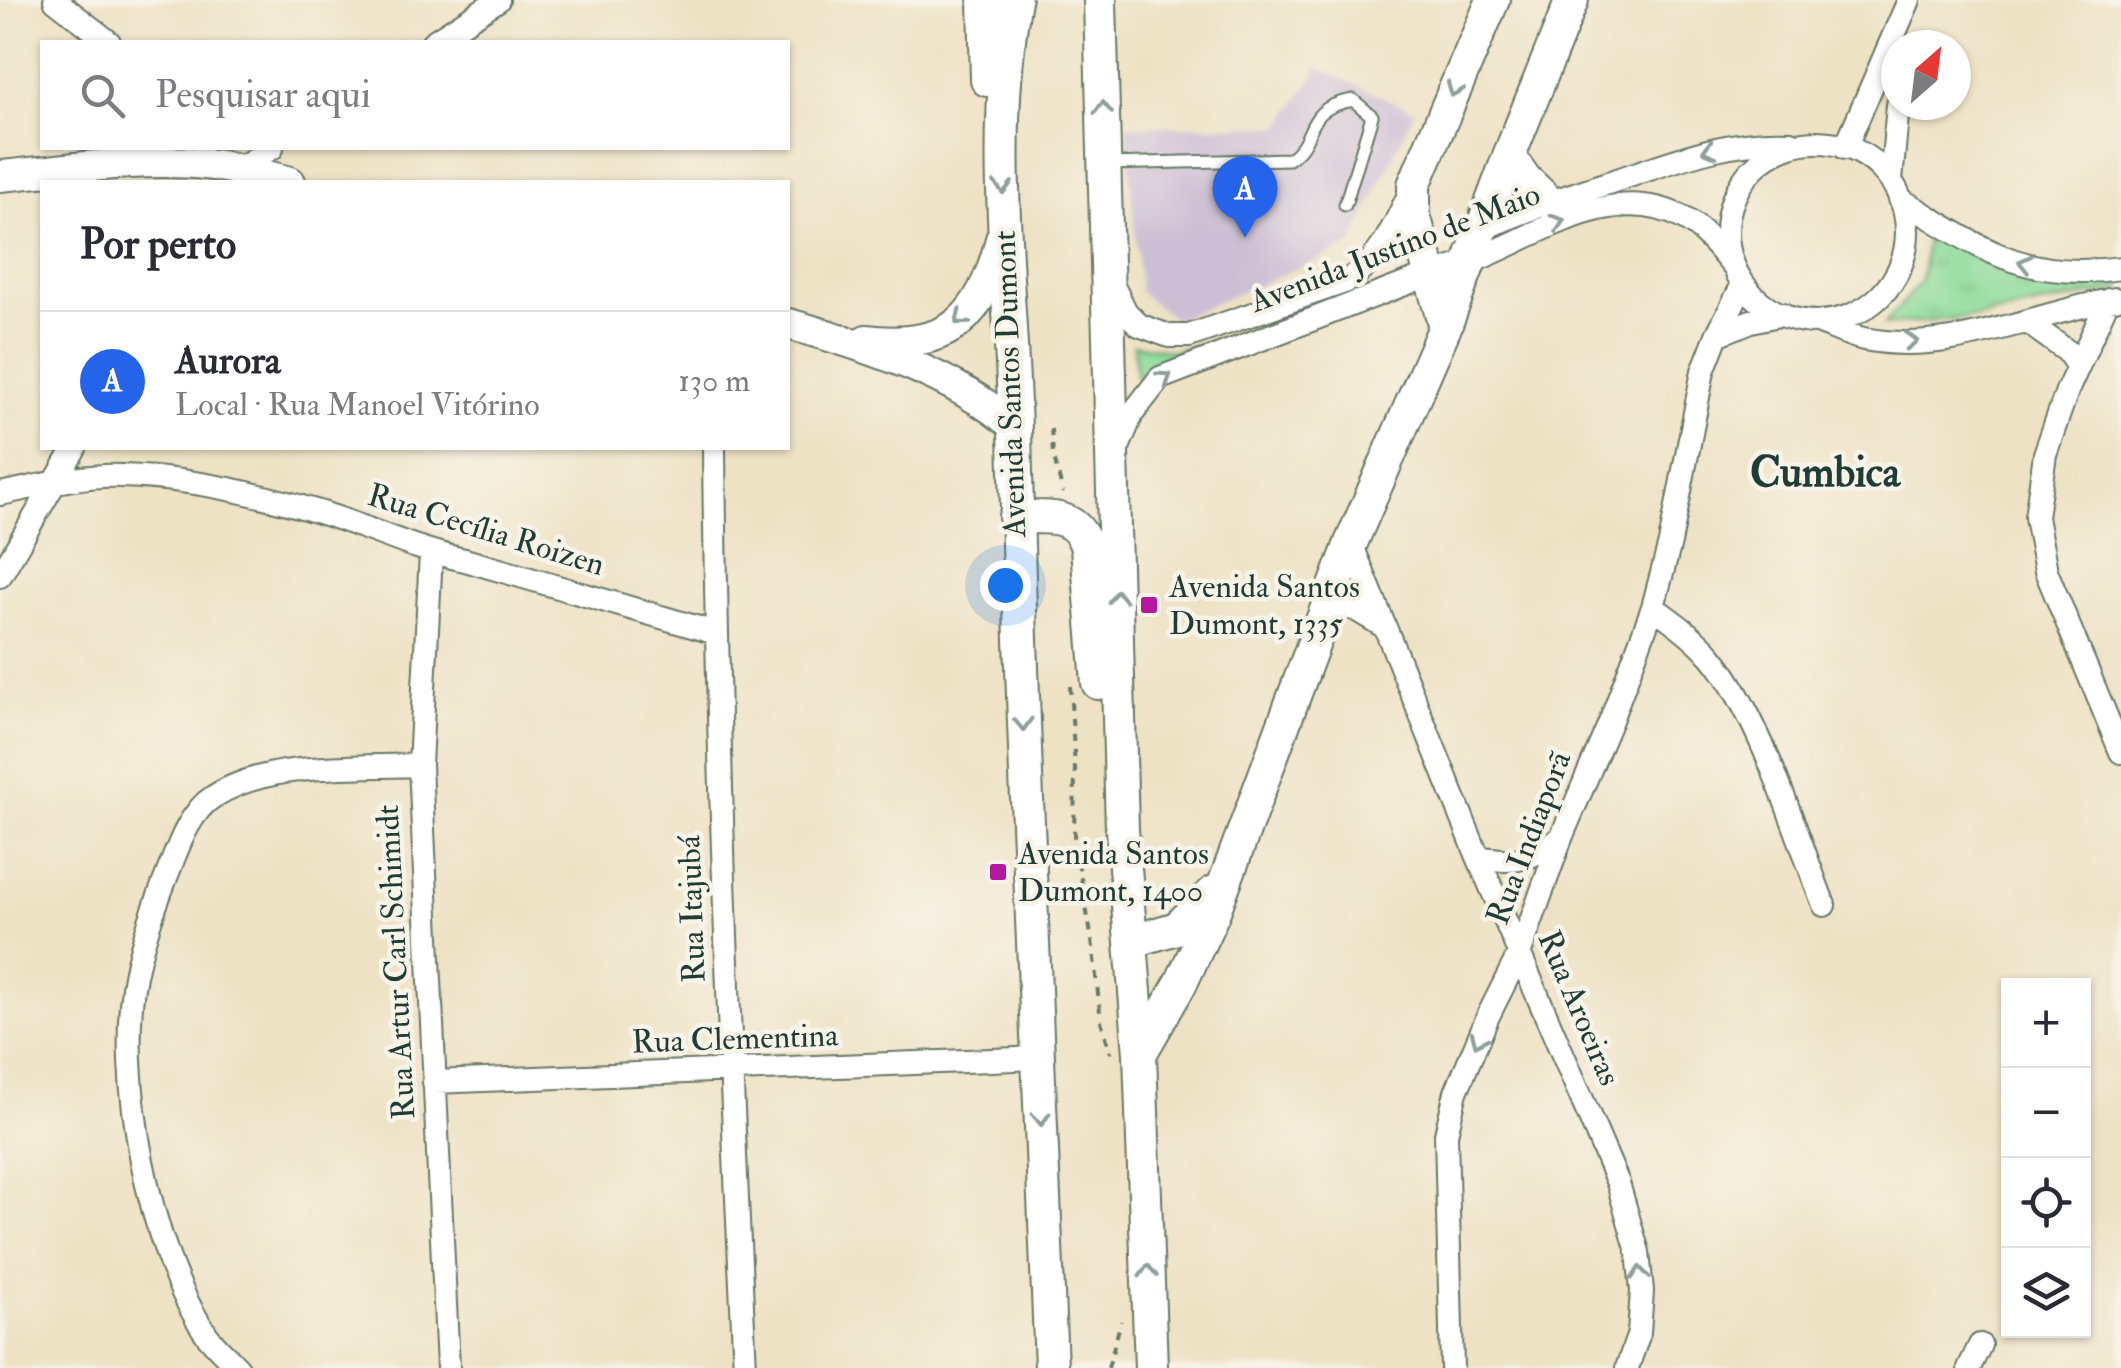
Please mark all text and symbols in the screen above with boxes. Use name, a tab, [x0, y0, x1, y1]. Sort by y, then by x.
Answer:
north arrow	[1881, 30, 1971, 120]
search box	[40, 40, 790, 150]
icon: search	[75, 68, 130, 123]
text: Pesquisar aqui	[155, 71, 371, 119]
one-way arrow	[1446, 80, 1466, 98]
one-way arrow	[1093, 100, 1114, 116]
one-way arrow	[1700, 139, 1718, 160]
pin: A	[1212, 156, 1278, 238]
street label: Avenida Justino de Maio	[1244, 175, 1546, 321]
one-way arrow	[992, 180, 1014, 196]
one-way arrow	[1548, 214, 1565, 234]
text: Por perto	[80, 219, 236, 271]
street label: Avenida Santos Dumont	[985, 230, 1035, 539]
one-way arrow	[2017, 254, 2034, 275]
one-way arrow	[955, 307, 973, 325]
one-way arrow	[1903, 330, 1919, 351]
text: Aurora	[175, 337, 281, 385]
text: A	[102, 361, 123, 401]
text: 130 m	[678, 361, 750, 401]
one-way arrow	[1154, 372, 1172, 391]
text: Local · Rua Manoel Vitórino	[175, 385, 540, 425]
district label: Cumbica	[1750, 447, 1902, 499]
street label: Rua Cecília Roizen	[363, 475, 609, 585]
your location	[980, 560, 1031, 611]
place label: Avenida Santos Dumont, 1335	[1168, 567, 1360, 644]
one-way arrow	[1106, 588, 1127, 604]
marker: Avenida Santos Dumont, 1335	[1138, 594, 1160, 616]
one-way arrow	[1013, 717, 1034, 732]
street label: Rua Indiaporã	[1478, 745, 1581, 930]
street label: Rua Artur Carl Schimidt	[368, 804, 424, 1120]
street label: Rua Itajubá	[669, 834, 715, 984]
place label: Avenida Santos Dumont, 1400	[1017, 834, 1209, 911]
marker: Avenida Santos Dumont, 1400	[987, 861, 1009, 883]
street label: Rua Aroeiras	[1528, 924, 1630, 1092]
map controls	[2001, 978, 2091, 1338]
button: +	[2001, 978, 2091, 1068]
street label: Rua Clementina	[631, 1015, 840, 1063]
one-way arrow	[1469, 1030, 1489, 1048]
button: −	[2001, 1068, 2091, 1158]
one-way arrow	[1030, 1111, 1051, 1127]
button: locate	[2001, 1158, 2091, 1248]
button: layers	[2001, 1248, 2091, 1338]
one-way arrow	[1137, 1262, 1158, 1278]
one-way arrow	[1630, 1264, 1652, 1280]

